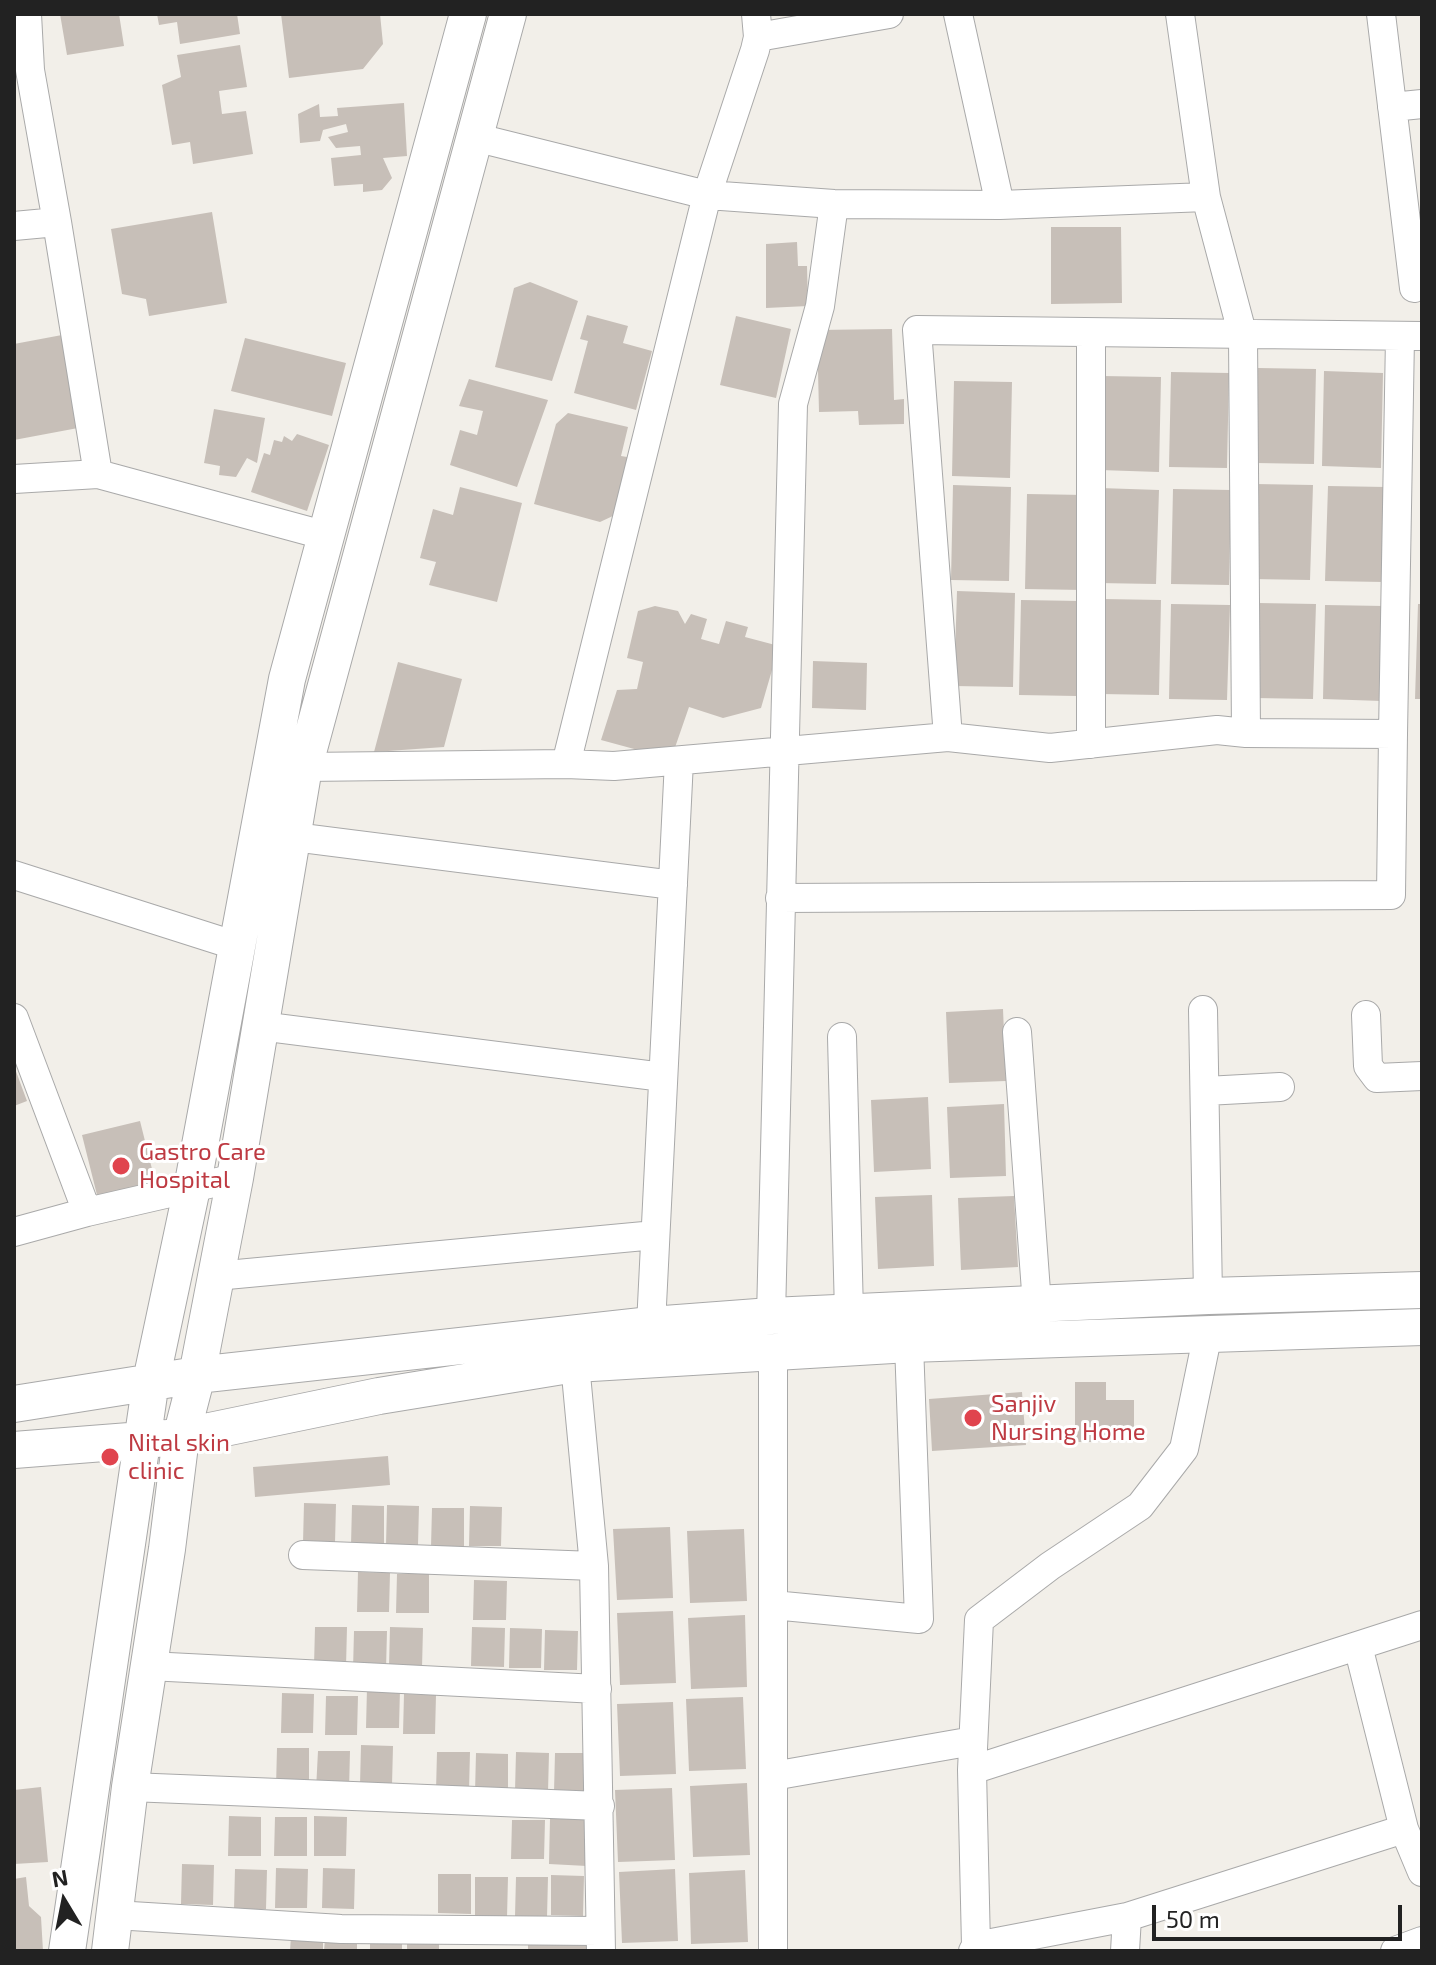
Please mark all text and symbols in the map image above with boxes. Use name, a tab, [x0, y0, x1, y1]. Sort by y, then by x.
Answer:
place label: Gastro Care Hospital	[139, 1138, 266, 1194]
marker: Gastro Care Hospital	[110, 1155, 132, 1177]
place label: Sanjiv Nursing Home	[991, 1390, 1146, 1446]
marker: Sanjiv Nursing Home	[962, 1407, 984, 1429]
place label: Nital skin clinic	[128, 1429, 230, 1485]
marker: Nital skin clinic	[99, 1446, 121, 1468]
north arrow	[24, 1861, 104, 1941]
text: N	[50, 1863, 70, 1892]
scale bar	[1156, 1889, 1406, 1939]
text: 50 m	[1166, 1904, 1220, 1933]

